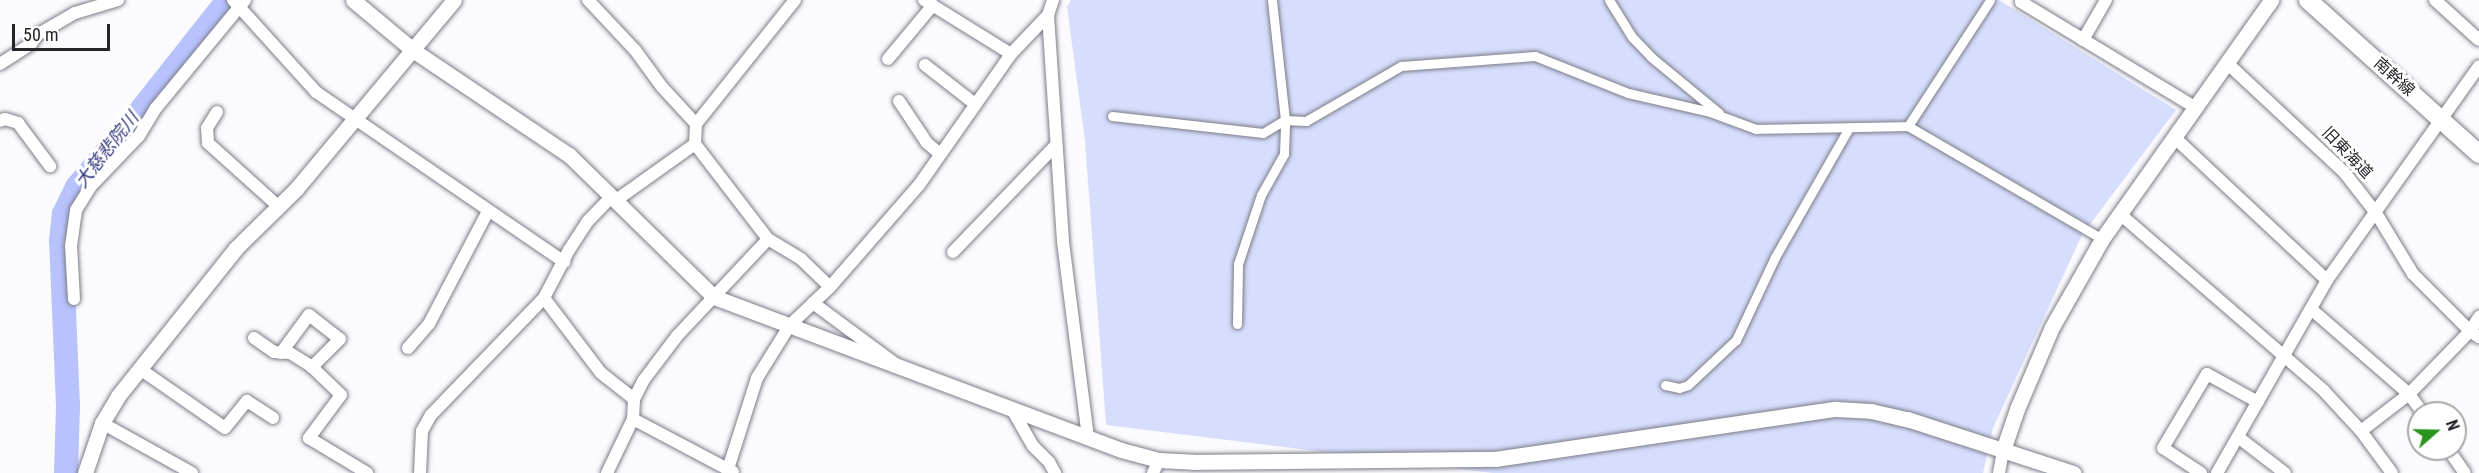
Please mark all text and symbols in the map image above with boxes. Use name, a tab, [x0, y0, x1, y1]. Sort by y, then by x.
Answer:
scale bar	[15, 12, 112, 50]
text: 50 m	[23, 24, 58, 45]
street label: 南幹線	[2370, 54, 2418, 100]
water label: 大慈悲院川	[71, 108, 143, 192]
street label: 旧東海道	[2318, 123, 2376, 183]
north arrow	[2407, 401, 2467, 461]
text: N	[2442, 417, 2463, 433]

